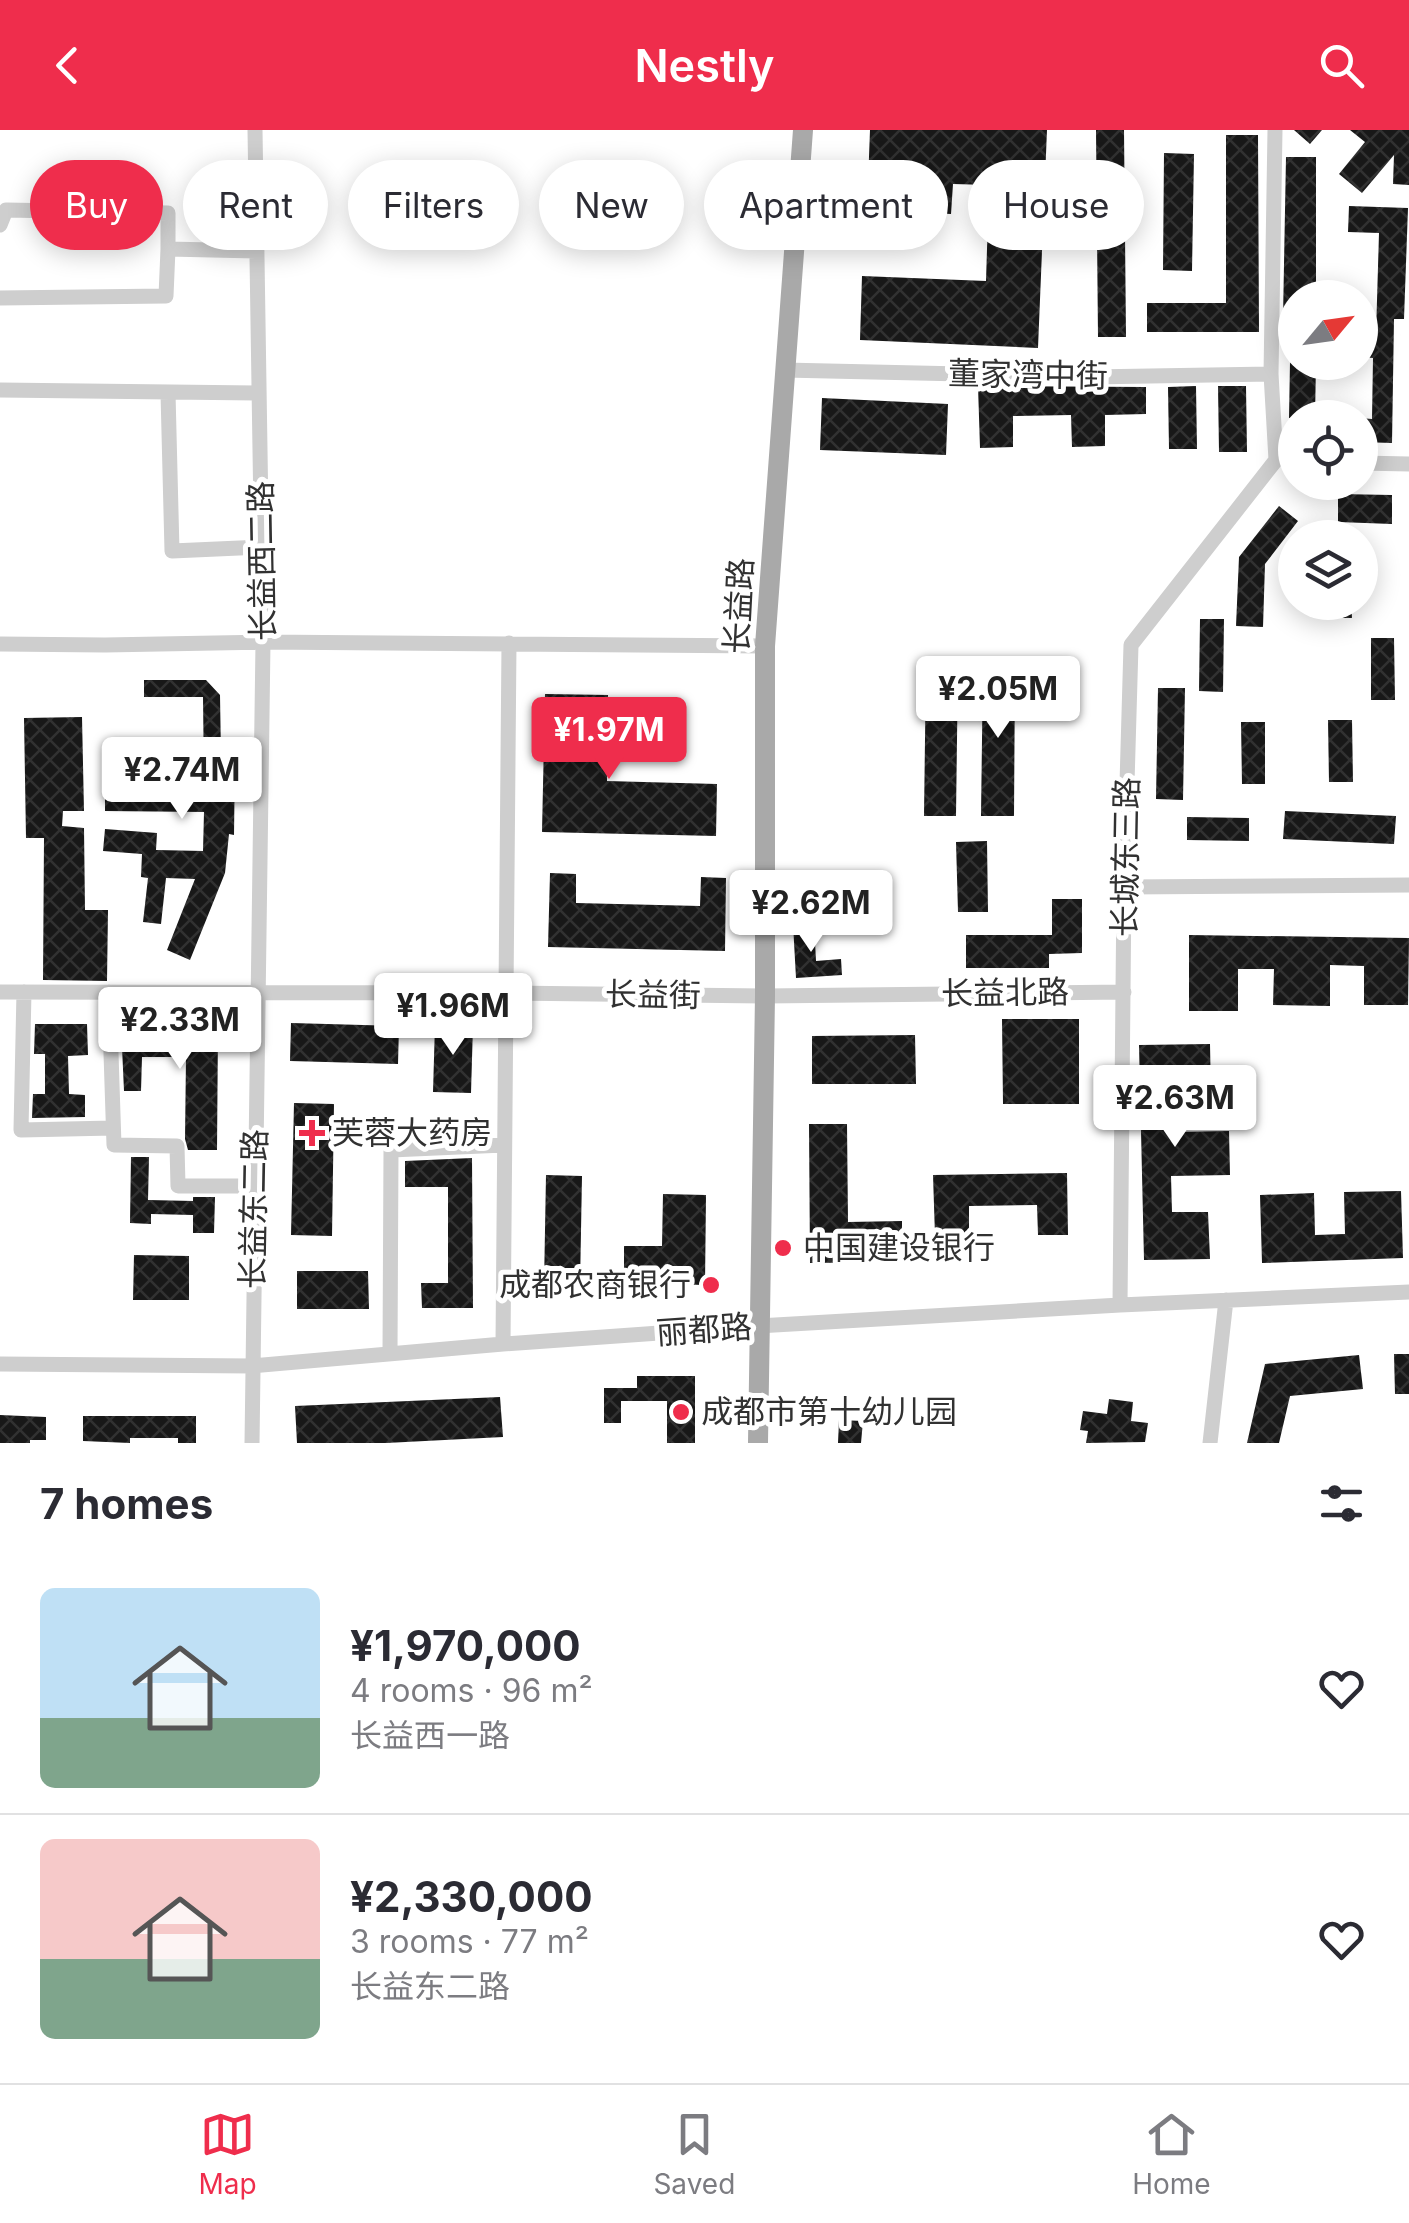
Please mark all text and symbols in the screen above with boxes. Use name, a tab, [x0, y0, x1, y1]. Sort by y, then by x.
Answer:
icon: back	[40, 38, 95, 93]
text: Nestly	[634, 38, 775, 93]
icon: search	[1314, 38, 1369, 93]
chip: Buy	[30, 160, 163, 250]
chip: Rent	[183, 160, 328, 250]
chip: Filters	[348, 160, 519, 250]
chip: New	[539, 160, 684, 250]
chip: Apartment	[704, 160, 948, 250]
chip: House	[968, 160, 1144, 250]
north arrow	[1278, 280, 1378, 380]
map controls	[1278, 280, 1378, 620]
street label: 董家湾中街	[948, 354, 1108, 395]
button: locate	[1278, 400, 1378, 500]
street label: 长益西二路	[241, 481, 282, 641]
button: layers	[1278, 520, 1378, 620]
street label: 长益路	[717, 557, 760, 655]
pin: ¥2.05M	[917, 656, 1079, 741]
text: ¥2.05M	[938, 669, 1058, 708]
pin: ¥1.97M	[528, 697, 690, 782]
text: ¥1.97M	[554, 710, 664, 749]
pin: ¥2.74M	[101, 737, 263, 822]
text: ¥2.74M	[124, 750, 240, 789]
street label: 长城东三路	[1105, 777, 1146, 937]
pin: ¥2.62M	[730, 870, 892, 955]
text: ¥2.62M	[752, 883, 870, 922]
street label: 长益北路	[941, 972, 1069, 1013]
pin: ¥1.96M	[372, 973, 534, 1058]
street label: 长益街	[605, 974, 701, 1015]
text: ¥1.96M	[396, 986, 510, 1025]
pin: ¥2.33M	[99, 987, 261, 1072]
text: ¥2.33M	[120, 1000, 240, 1039]
pin: ¥2.63M	[1094, 1065, 1256, 1150]
text: ¥2.63M	[1115, 1078, 1235, 1117]
place label: 芙蓉大药房	[332, 1113, 492, 1152]
marker: 芙蓉大药房	[301, 1122, 323, 1144]
street label: 长益东二路	[233, 1129, 274, 1289]
place label: 中国建设银行	[803, 1228, 995, 1267]
marker: 中国建设银行	[772, 1237, 794, 1259]
place label: 成都农商银行	[499, 1265, 691, 1304]
marker: 成都农商银行	[700, 1274, 722, 1296]
street label: 丽都路	[655, 1307, 753, 1352]
place label: 成都市第十幼儿园	[701, 1392, 957, 1431]
marker: 成都市第十幼儿园	[670, 1401, 692, 1423]
icon: filters	[1314, 1476, 1369, 1531]
text: 7 homes	[40, 1478, 213, 1529]
text: ¥1,970,000	[350, 1620, 581, 1671]
icon: home	[120, 1628, 240, 1748]
icon: heart	[1314, 1661, 1369, 1716]
text: 4 rooms · 96 m²	[350, 1671, 593, 1710]
text: 长益西一路	[350, 1716, 510, 1755]
text: ¥2,330,000	[350, 1871, 593, 1922]
icon: home	[120, 1879, 240, 1999]
icon: heart	[1314, 1912, 1369, 1967]
text: 3 rooms · 77 m²	[350, 1922, 589, 1961]
text: 长益东二路	[350, 1967, 510, 2006]
tab: Map	[198, 2107, 257, 2201]
tab: Saved	[653, 2107, 735, 2201]
tab: Home	[1132, 2107, 1211, 2201]

